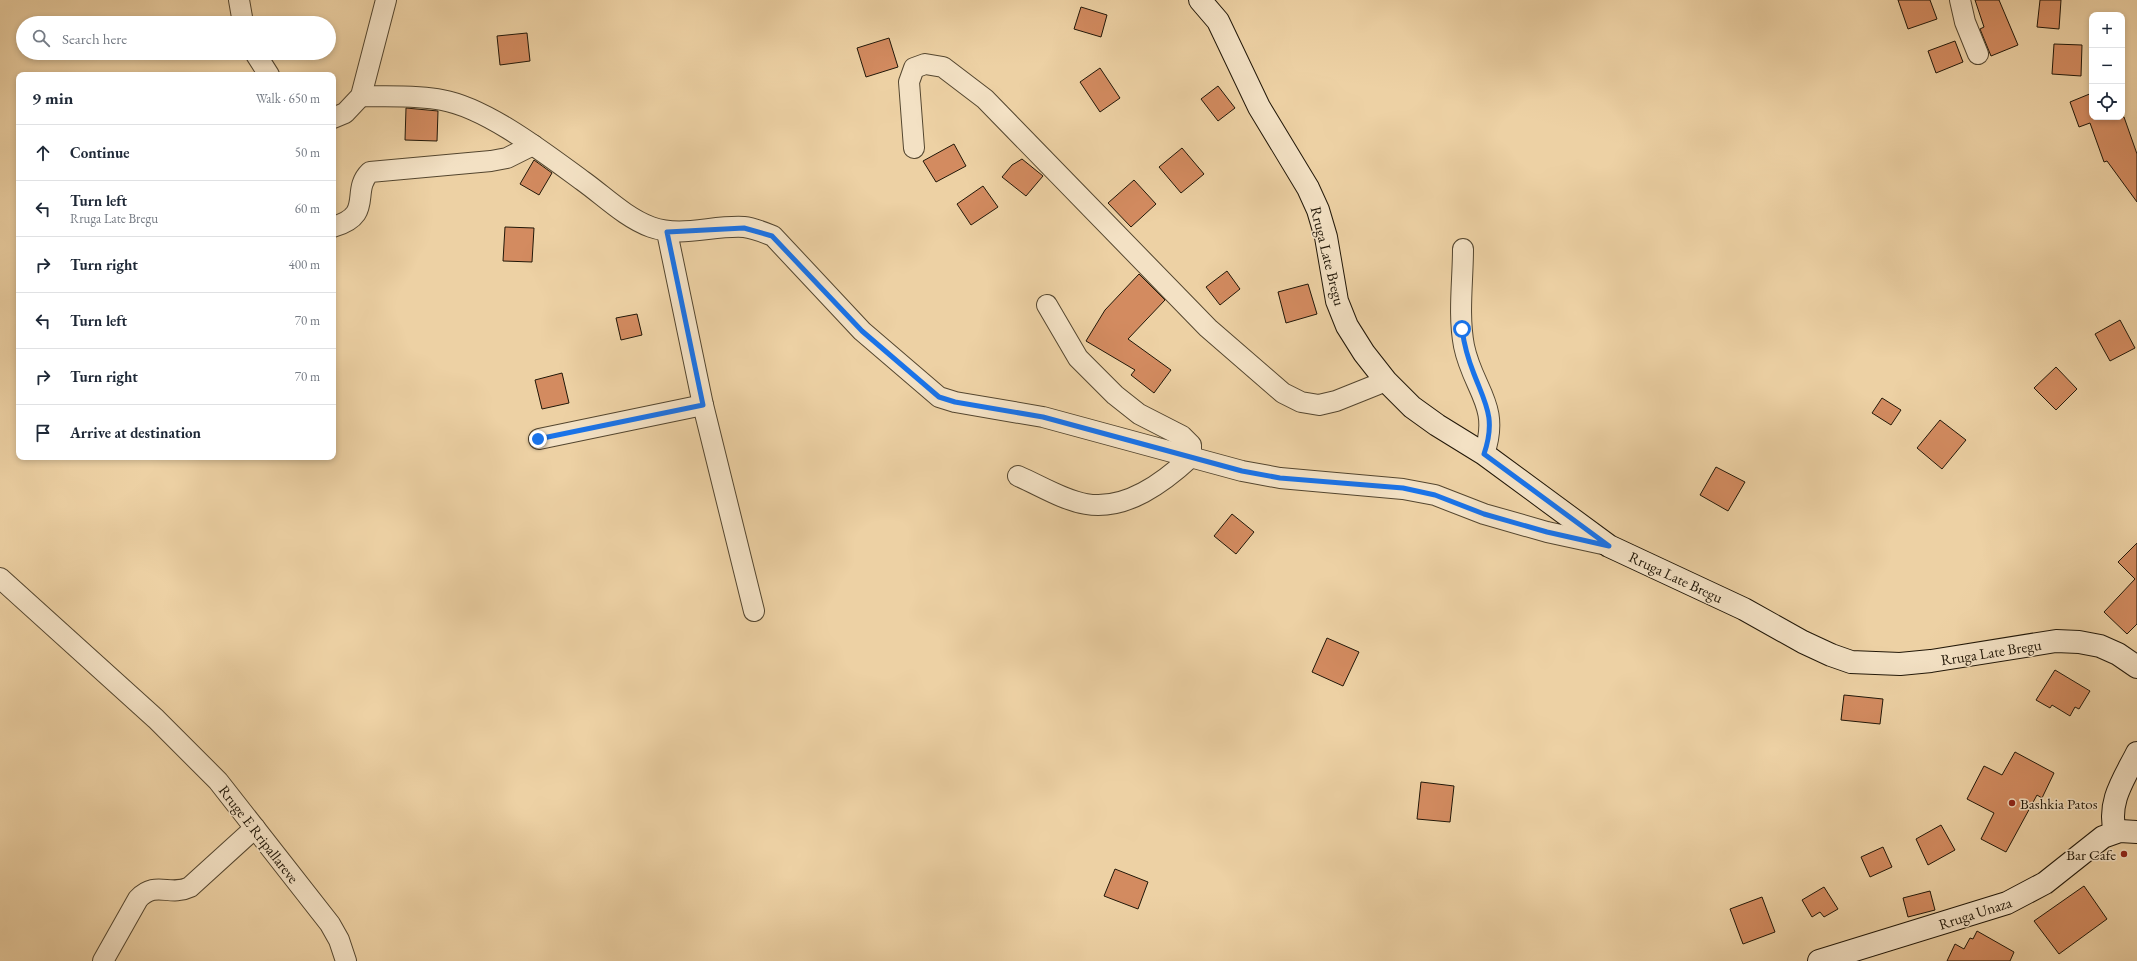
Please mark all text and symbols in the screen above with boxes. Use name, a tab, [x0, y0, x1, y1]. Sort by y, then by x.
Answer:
map controls	[2089, 12, 2125, 120]
button: +	[2089, 12, 2125, 48]
search box	[16, 16, 336, 60]
icon: search	[30, 27, 52, 49]
text: Search here	[62, 29, 127, 48]
button: −	[2089, 48, 2125, 84]
button: locate	[2089, 84, 2125, 120]
text: 9 min	[32, 87, 73, 109]
text: Walk · 650 m	[256, 90, 320, 107]
icon: ahead	[32, 142, 54, 164]
text: Continue	[70, 143, 130, 162]
text: 50 m	[295, 144, 320, 161]
text: Turn left	[70, 191, 127, 210]
icon: left	[32, 198, 54, 220]
text: 60 m	[295, 200, 320, 217]
street label: Rruga Late Bregu	[1307, 204, 1350, 308]
text: Rruga Late Bregu	[70, 210, 158, 227]
icon: right	[32, 254, 54, 276]
text: Turn right	[70, 255, 138, 274]
text: 400 m	[289, 256, 320, 273]
icon: left	[32, 310, 54, 332]
text: Turn left	[70, 311, 127, 330]
text: 70 m	[295, 312, 320, 329]
route start	[1453, 320, 1471, 338]
icon: right	[32, 366, 54, 388]
text: Turn right	[70, 367, 138, 386]
text: 70 m	[295, 368, 320, 385]
icon: arrive	[32, 422, 54, 444]
text: Arrive at destination	[70, 423, 201, 442]
route end	[529, 430, 547, 448]
street label: Rruga Late Bregu	[1626, 547, 1726, 607]
street label: Rruga Late Bregu	[1939, 635, 2043, 669]
street label: Rruge E Rripallareve	[215, 781, 303, 887]
place label: Bashkia Patos	[2020, 794, 2098, 813]
marker: Bashkia Patos	[2007, 798, 2017, 808]
place label: Bar Cafe	[2066, 845, 2116, 864]
marker: Bar Cafe	[2119, 849, 2129, 859]
street label: Rruga Unaza	[1936, 892, 2014, 934]

